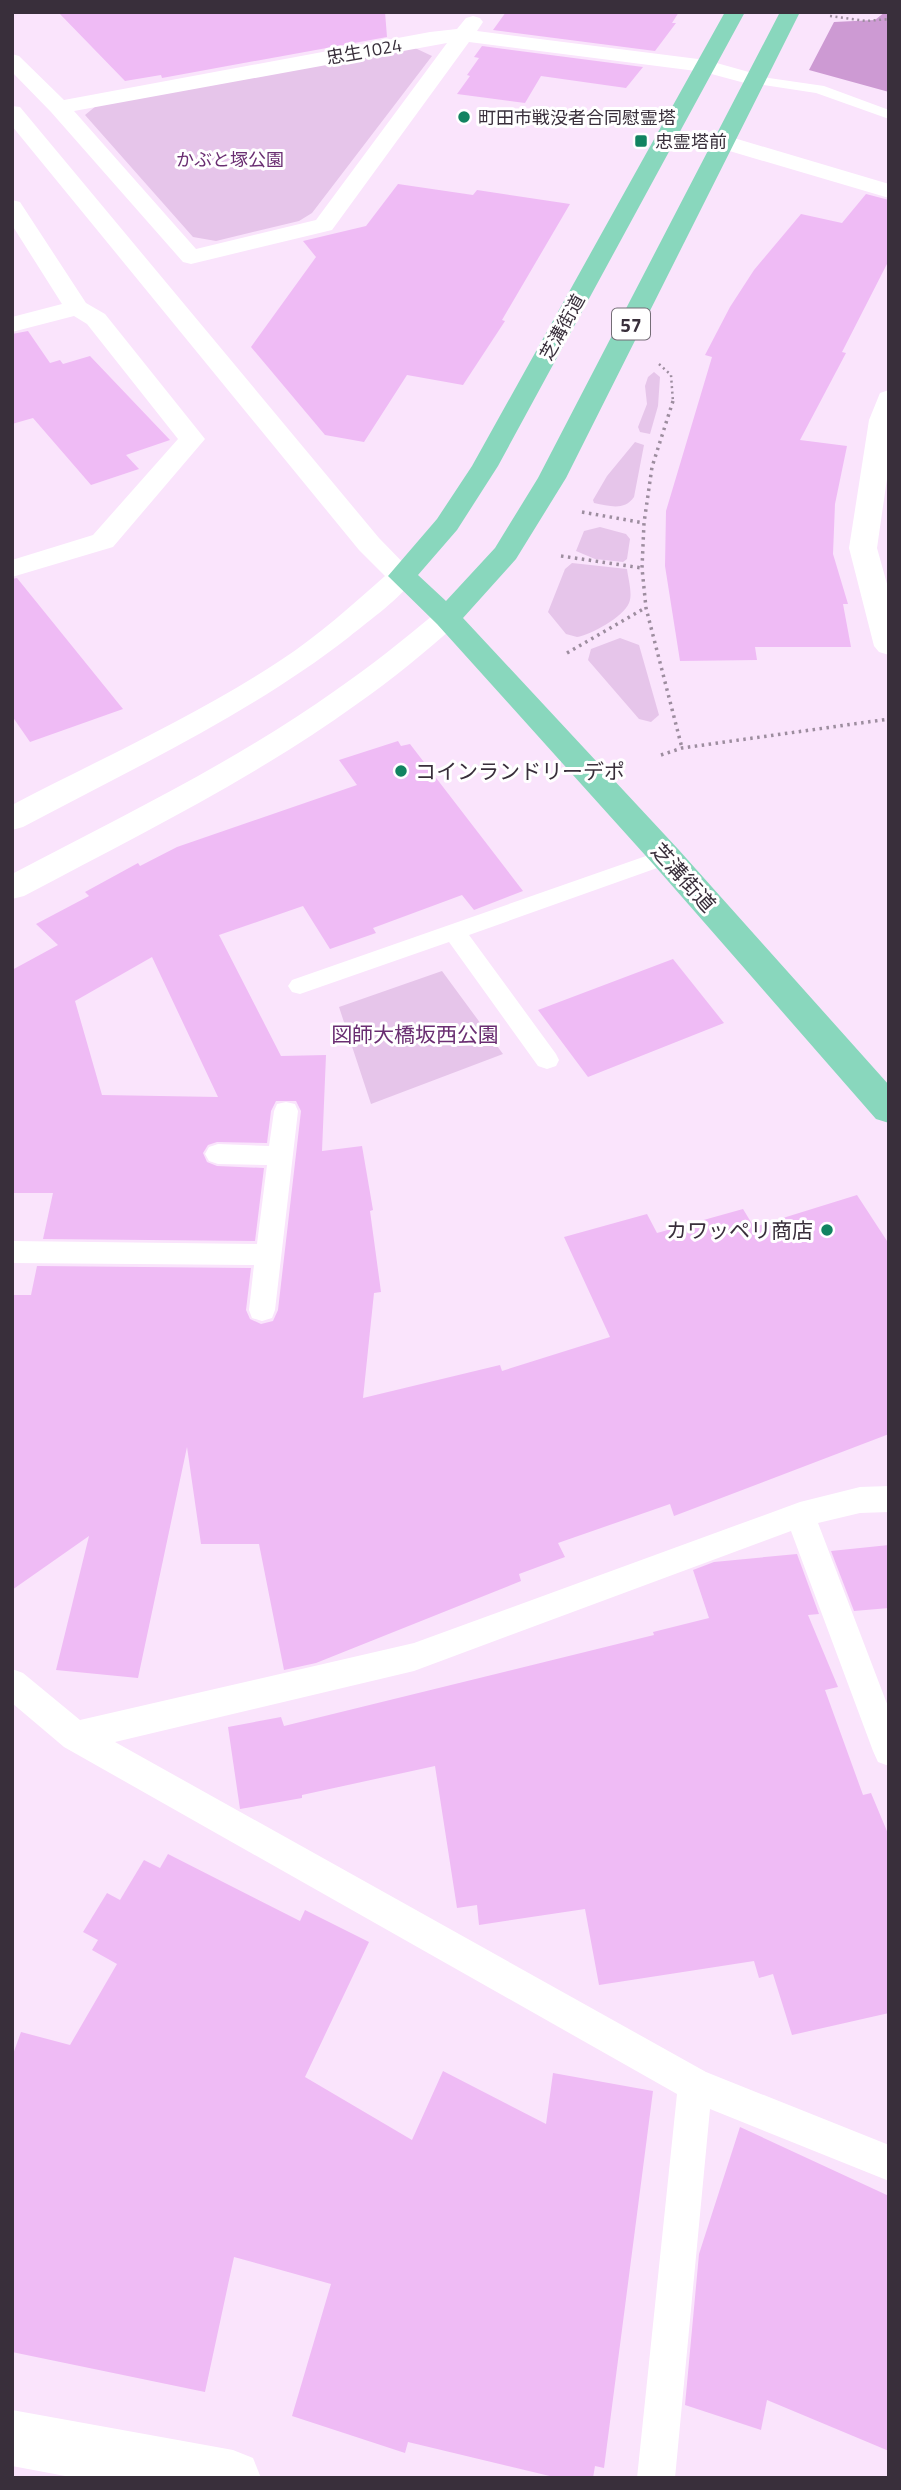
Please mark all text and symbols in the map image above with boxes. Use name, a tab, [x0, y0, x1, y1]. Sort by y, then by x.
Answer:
street label: 忠生1024	[324, 31, 404, 71]
place label: 町田市戦没者合同慰霊塔	[478, 104, 676, 131]
marker: 町田市戦没者合同慰霊塔	[456, 109, 472, 125]
place label: 忠霊塔前	[655, 128, 727, 155]
marker: 忠霊塔前	[633, 133, 649, 149]
park label: かぶと塚公園	[176, 146, 284, 173]
street label: 芝溝街道	[533, 289, 591, 365]
road number: 57	[612, 308, 650, 340]
place label: コインランドリーデポ	[415, 755, 625, 787]
marker: コインランドリーデポ	[393, 763, 409, 779]
street label: 芝溝街道	[644, 835, 724, 919]
park label: 図師大橋坂西公園	[331, 1018, 499, 1050]
place label: カワッペリ商店	[666, 1214, 813, 1246]
marker: カワッペリ商店	[819, 1222, 835, 1238]

